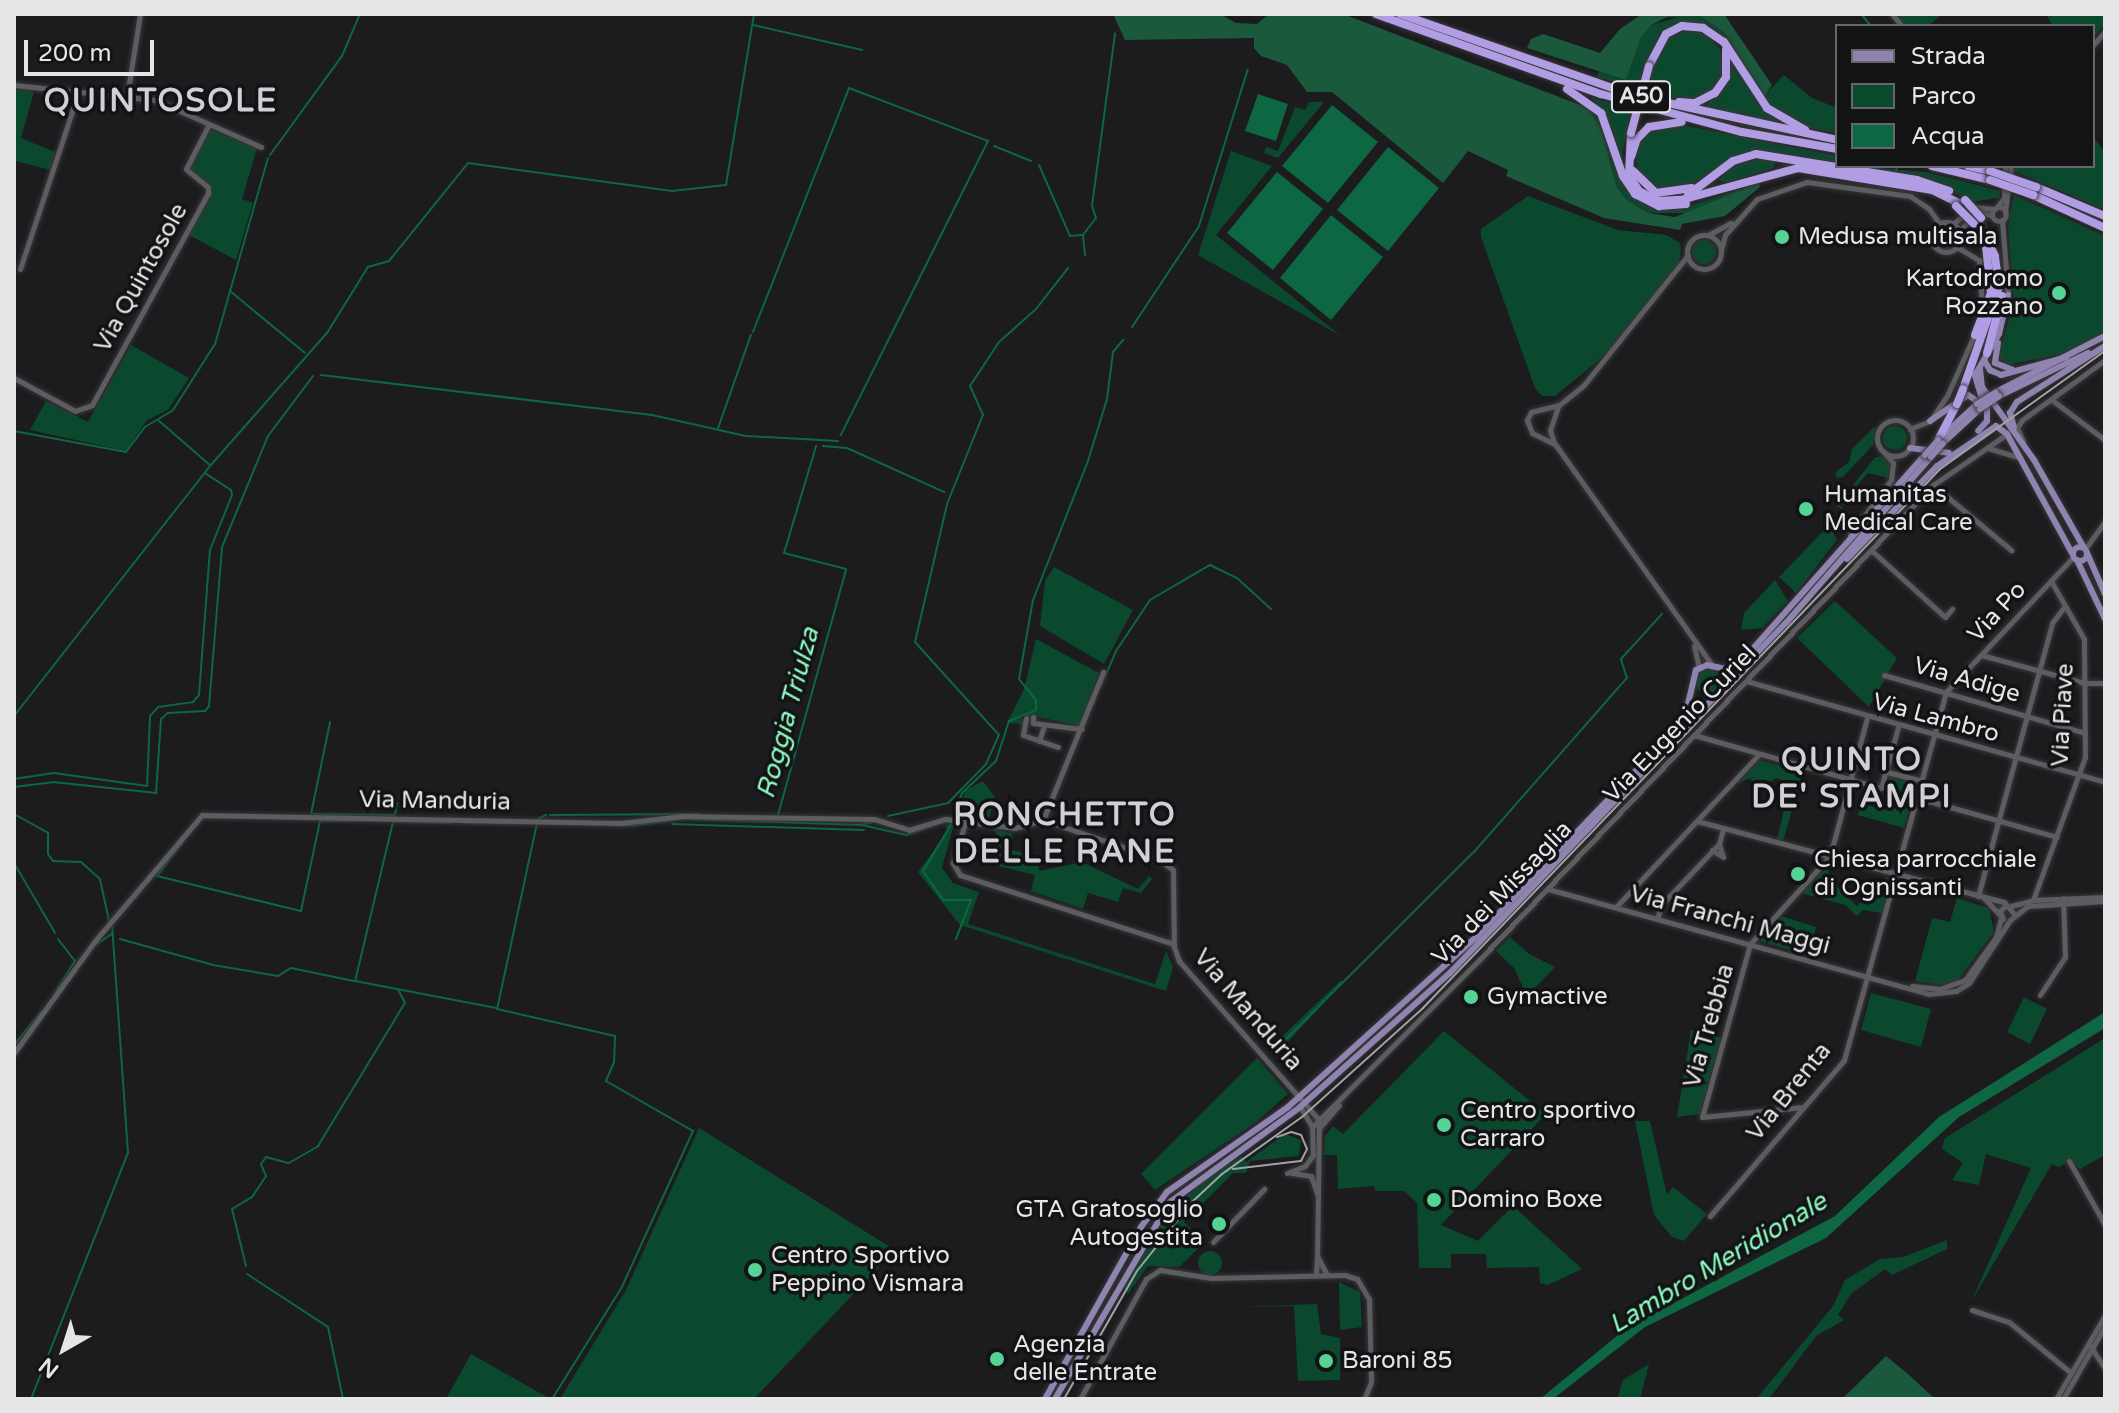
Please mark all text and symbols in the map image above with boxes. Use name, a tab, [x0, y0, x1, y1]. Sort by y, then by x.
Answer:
scale bar	[28, 24, 158, 74]
legend	[1835, 24, 2095, 168]
text: 200 m	[38, 39, 112, 68]
text: Strada	[1911, 42, 1986, 71]
road number: A50	[1609, 79, 1673, 115]
district label: QUINTOSOLE	[44, 82, 278, 120]
text: Parco	[1911, 82, 1976, 111]
text: Acqua	[1911, 122, 1985, 151]
street label: Via Quintosole	[88, 199, 194, 357]
place label: Medusa multisala	[1798, 223, 1998, 251]
marker: Medusa multisala	[1773, 228, 1791, 246]
place label: Kartodromo Rozzano	[1905, 265, 2043, 321]
marker: Kartodromo Rozzano	[2050, 284, 2068, 302]
place label: Humanitas Medical Care	[1824, 481, 1973, 537]
marker: Humanitas Medical Care	[1795, 498, 1817, 520]
street label: Via Po	[1962, 576, 2032, 648]
water label: Roggia Triulza	[750, 624, 826, 802]
street label: Via Eugenio Curiel	[1598, 639, 1762, 809]
street label: Via Adige	[1910, 651, 2024, 709]
street label: Via Piave	[2046, 663, 2080, 767]
street label: Via Lambro	[1869, 687, 2003, 749]
district label: QUINTO DE' STAMPI	[1751, 742, 1953, 817]
street label: Via Manduria	[359, 785, 511, 817]
district label: RONCHETTO DELLE RANE	[953, 797, 1177, 872]
street label: Via dei Missaglia	[1426, 815, 1578, 971]
place label: Chiesa parrocchiale di Ognissanti	[1814, 846, 2036, 902]
marker: Chiesa parrocchiale di Ognissanti	[1789, 865, 1807, 883]
street label: Via Franchi Maggi	[1627, 879, 1833, 961]
street label: Via Manduria	[1187, 943, 1309, 1077]
street label: Via Trebbia	[1678, 961, 1740, 1091]
place label: Gymactive	[1487, 983, 1608, 1011]
marker: Gymactive	[1462, 988, 1480, 1006]
street label: Via Brenta	[1741, 1037, 1837, 1147]
place label: Centro sportivo Carraro	[1460, 1097, 1636, 1153]
marker: Centro sportivo Carraro	[1435, 1116, 1453, 1134]
place label: Domino Boxe	[1450, 1186, 1603, 1214]
water label: Lambro Meridionale	[1604, 1186, 1832, 1340]
marker: Domino Boxe	[1425, 1191, 1443, 1209]
place label: GTA Gratosoglio Autogestita	[1016, 1196, 1203, 1252]
marker: GTA Gratosoglio Autogestita	[1210, 1215, 1228, 1233]
place label: Centro Sportivo Peppino Vismara	[771, 1242, 964, 1298]
marker: Centro Sportivo Peppino Vismara	[746, 1261, 764, 1279]
north arrow	[24, 1309, 104, 1389]
place label: Agenzia delle Entrate	[1013, 1331, 1157, 1387]
place label: Baroni 85	[1342, 1347, 1453, 1375]
marker: Agenzia delle Entrate	[988, 1350, 1006, 1368]
text: N	[34, 1352, 64, 1383]
marker: Baroni 85	[1317, 1352, 1335, 1370]

